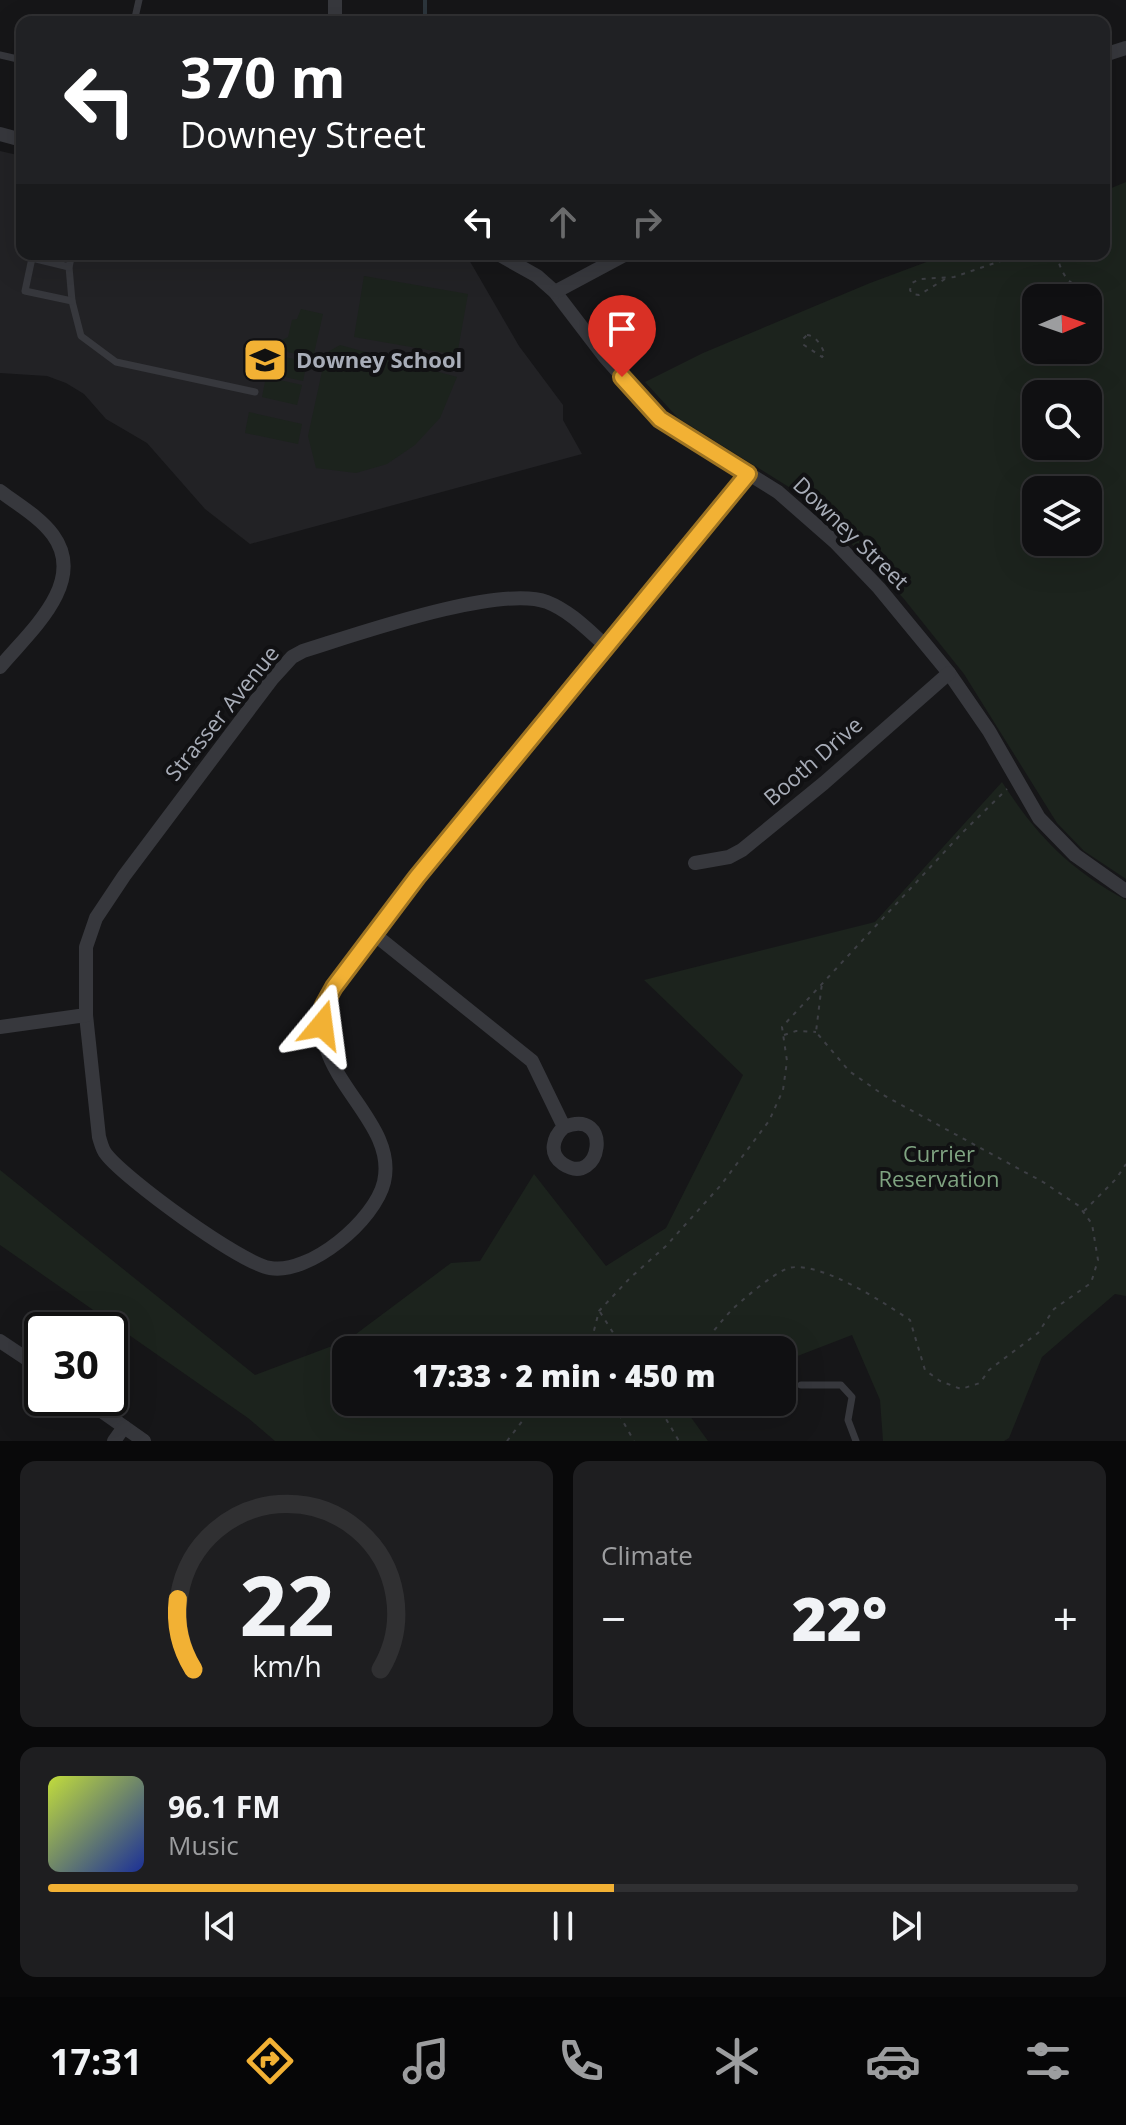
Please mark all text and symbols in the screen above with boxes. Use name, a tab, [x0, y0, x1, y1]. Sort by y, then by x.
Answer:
text: 370 m	[180, 38, 346, 114]
icon: left	[48, 48, 152, 152]
text: Downey Street	[180, 110, 426, 159]
icon: left	[457, 200, 501, 244]
icon: ahead	[541, 200, 585, 244]
icon: right	[625, 200, 669, 244]
north arrow	[1022, 284, 1102, 364]
map controls	[1022, 284, 1102, 556]
pin	[588, 295, 656, 377]
icon: arrive	[600, 307, 644, 351]
school or university icon: Downey School	[241, 336, 289, 384]
place label: Downey School	[296, 344, 462, 374]
button: search	[1022, 380, 1102, 460]
street label: Downey Street	[787, 469, 916, 595]
button: layers	[1022, 476, 1102, 556]
street label: Strasser Avenue	[157, 639, 285, 786]
street label: Booth Drive	[757, 709, 868, 811]
position arrow	[280, 983, 364, 1067]
park label: Currier Reservation	[878, 1138, 1000, 1193]
speed limit sign: 30	[24, 1312, 128, 1416]
text: 17:33 · 2 min · 450 m	[412, 1355, 716, 1396]
text: Climate	[601, 1537, 693, 1573]
text: 22	[239, 1547, 334, 1660]
text: 22°	[792, 1577, 887, 1659]
text: −	[601, 1588, 626, 1648]
text: +	[1053, 1588, 1078, 1648]
text: km/h	[252, 1646, 321, 1685]
text: 96.1 FM	[168, 1786, 281, 1827]
text: Music	[168, 1827, 239, 1863]
icon: previous	[198, 1904, 242, 1948]
icon: pause	[541, 1904, 585, 1948]
icon: next	[884, 1904, 928, 1948]
icon: directions	[242, 2033, 298, 2089]
icon: music	[398, 2033, 454, 2089]
icon: phone	[553, 2033, 609, 2089]
icon: climate	[709, 2033, 765, 2089]
icon: car	[865, 2033, 921, 2089]
icon: filters	[1020, 2033, 1076, 2089]
text: 17:31	[50, 2037, 142, 2086]

